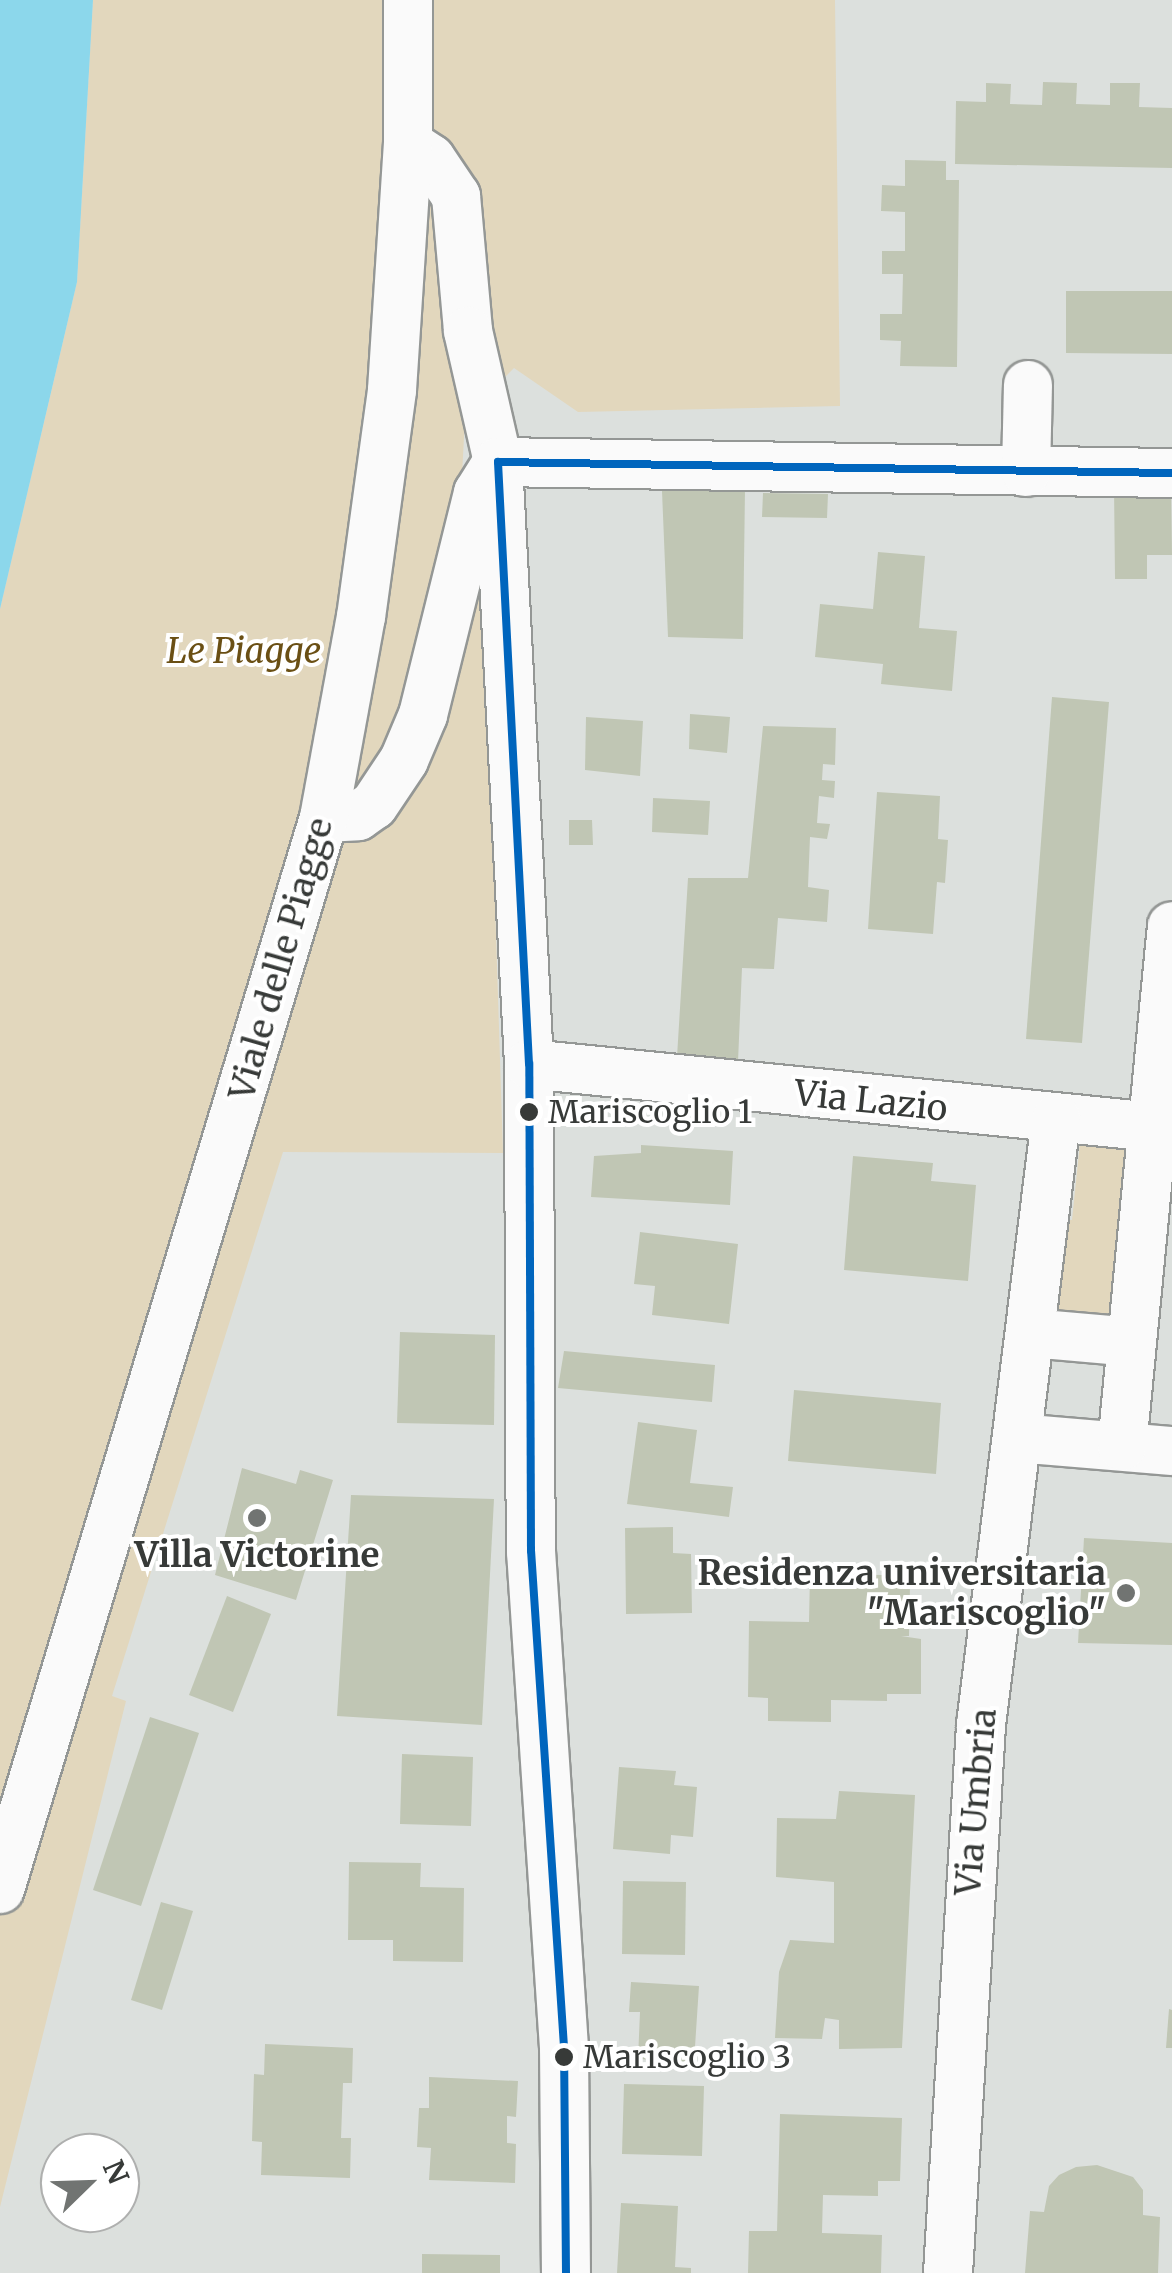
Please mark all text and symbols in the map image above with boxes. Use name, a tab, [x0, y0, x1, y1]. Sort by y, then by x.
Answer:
park label: Le Piagge	[167, 630, 321, 672]
street label: Viale delle Piagge	[221, 813, 341, 1105]
street label: Via Lazio	[792, 1072, 950, 1130]
place label: Mariscoglio 1	[548, 1093, 752, 1131]
marker: Mariscoglio 1	[519, 1102, 539, 1122]
marker: Villa Victorine	[246, 1507, 268, 1529]
place label: Villa Victorine	[135, 1534, 379, 1576]
place label: Residenza universitaria "Mariscoglio"	[697, 1552, 1106, 1634]
marker: Residenza universitaria "Mariscoglio"	[1115, 1582, 1137, 1604]
street label: Via Umbria	[947, 1707, 1005, 1897]
place label: Mariscoglio 3	[583, 2038, 791, 2076]
marker: Mariscoglio 3	[554, 2047, 574, 2067]
north arrow	[40, 2133, 140, 2233]
text: N	[95, 2155, 137, 2189]

